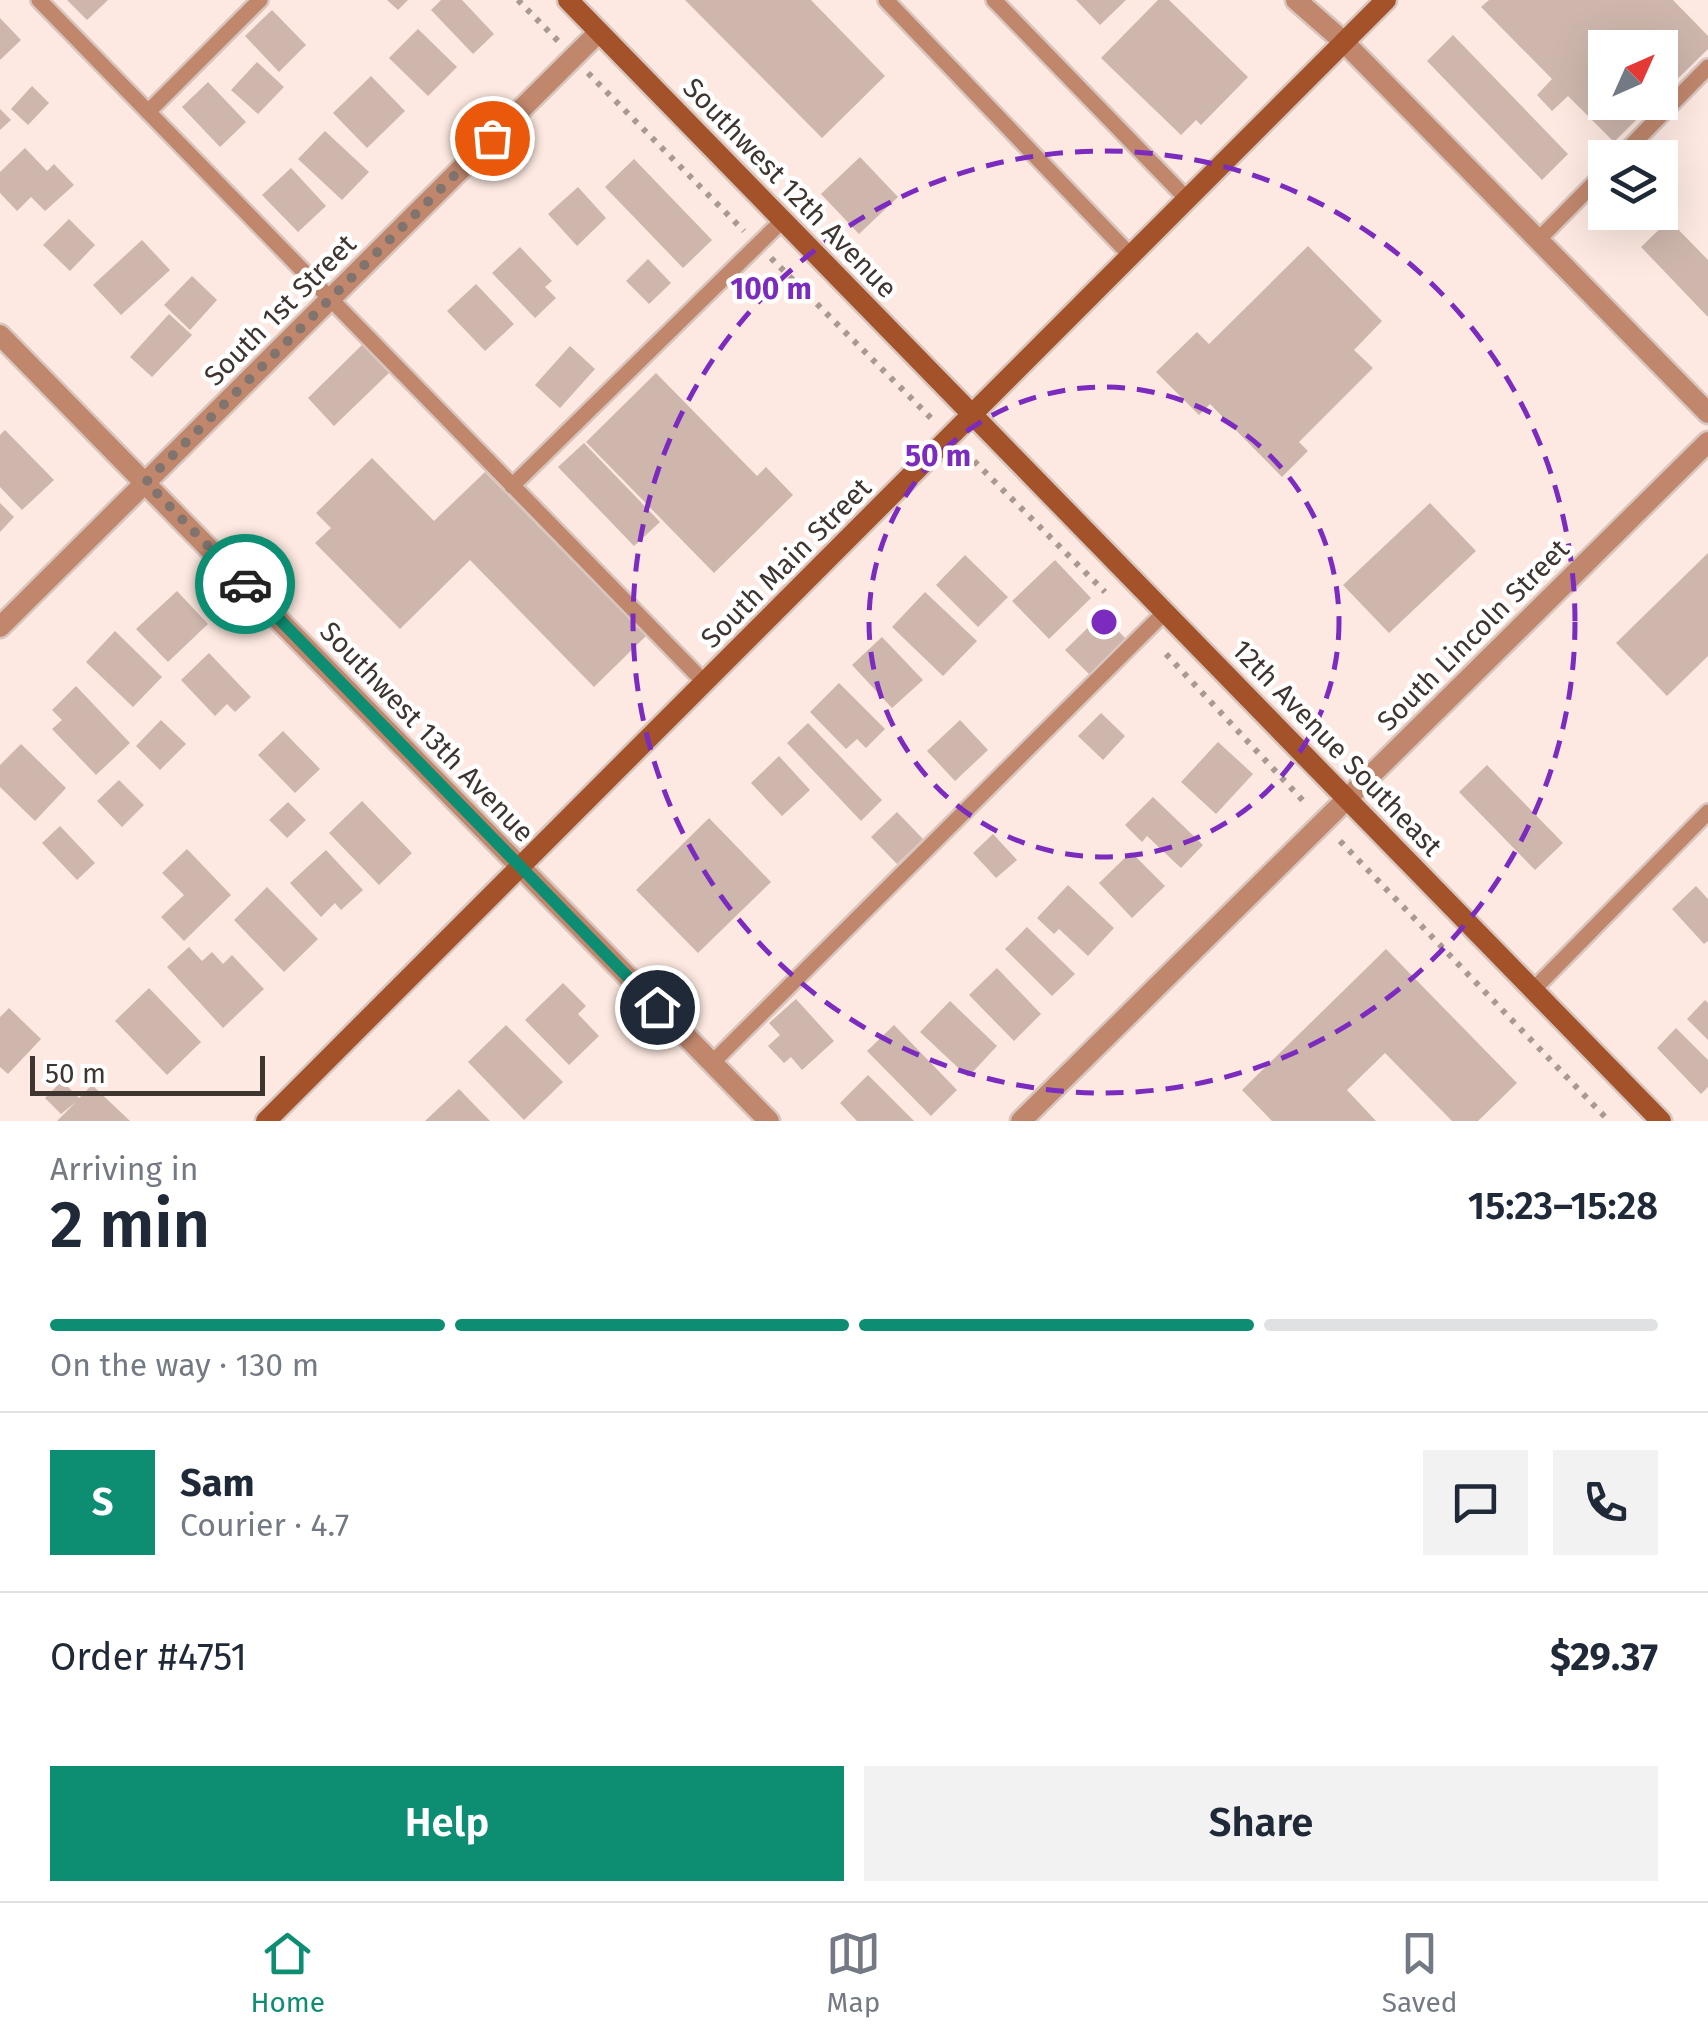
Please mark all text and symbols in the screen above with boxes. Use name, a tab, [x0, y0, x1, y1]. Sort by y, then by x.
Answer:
north arrow	[1588, 30, 1678, 120]
map controls	[1588, 30, 1678, 230]
street label: Southwest 12th Avenue	[676, 71, 904, 305]
pin	[450, 96, 535, 181]
icon: bag	[465, 111, 520, 166]
button: layers	[1588, 140, 1678, 230]
street label: South 1st Street	[197, 227, 363, 393]
text: 100 m	[730, 271, 812, 307]
text: 50 m	[905, 438, 971, 474]
street label: South Main Street	[694, 471, 878, 655]
street label: South Lincoln Street	[1370, 532, 1576, 738]
courier	[195, 534, 295, 634]
icon: car	[218, 557, 273, 612]
centre of rings	[1086, 604, 1122, 640]
street label: Southwest 13th Avenue	[313, 615, 541, 849]
street label: 12th Avenue Southeast	[1225, 633, 1449, 864]
pin	[615, 965, 700, 1050]
icon: home	[630, 980, 685, 1035]
scale bar	[30, 1051, 265, 1096]
text: 50 m	[45, 1057, 106, 1090]
text: Arriving in	[50, 1150, 198, 1188]
text: 15:23–15:28	[1468, 1183, 1658, 1229]
text: 2 min	[50, 1186, 210, 1264]
text: On the way · 130 m	[50, 1346, 319, 1384]
button: chat	[1423, 1450, 1528, 1555]
button: phone	[1553, 1450, 1658, 1555]
text: Sam	[180, 1460, 255, 1506]
text: S	[92, 1479, 113, 1525]
text: Courier · 4.7	[180, 1506, 349, 1544]
text: Order #4751	[50, 1634, 247, 1680]
text: $29.37	[1550, 1634, 1658, 1680]
button: Help	[50, 1766, 844, 1881]
button: Share	[864, 1766, 1658, 1881]
tab: Home	[250, 1926, 325, 2019]
tab: Map	[826, 1926, 881, 2019]
tab: Saved	[1382, 1926, 1458, 2019]

